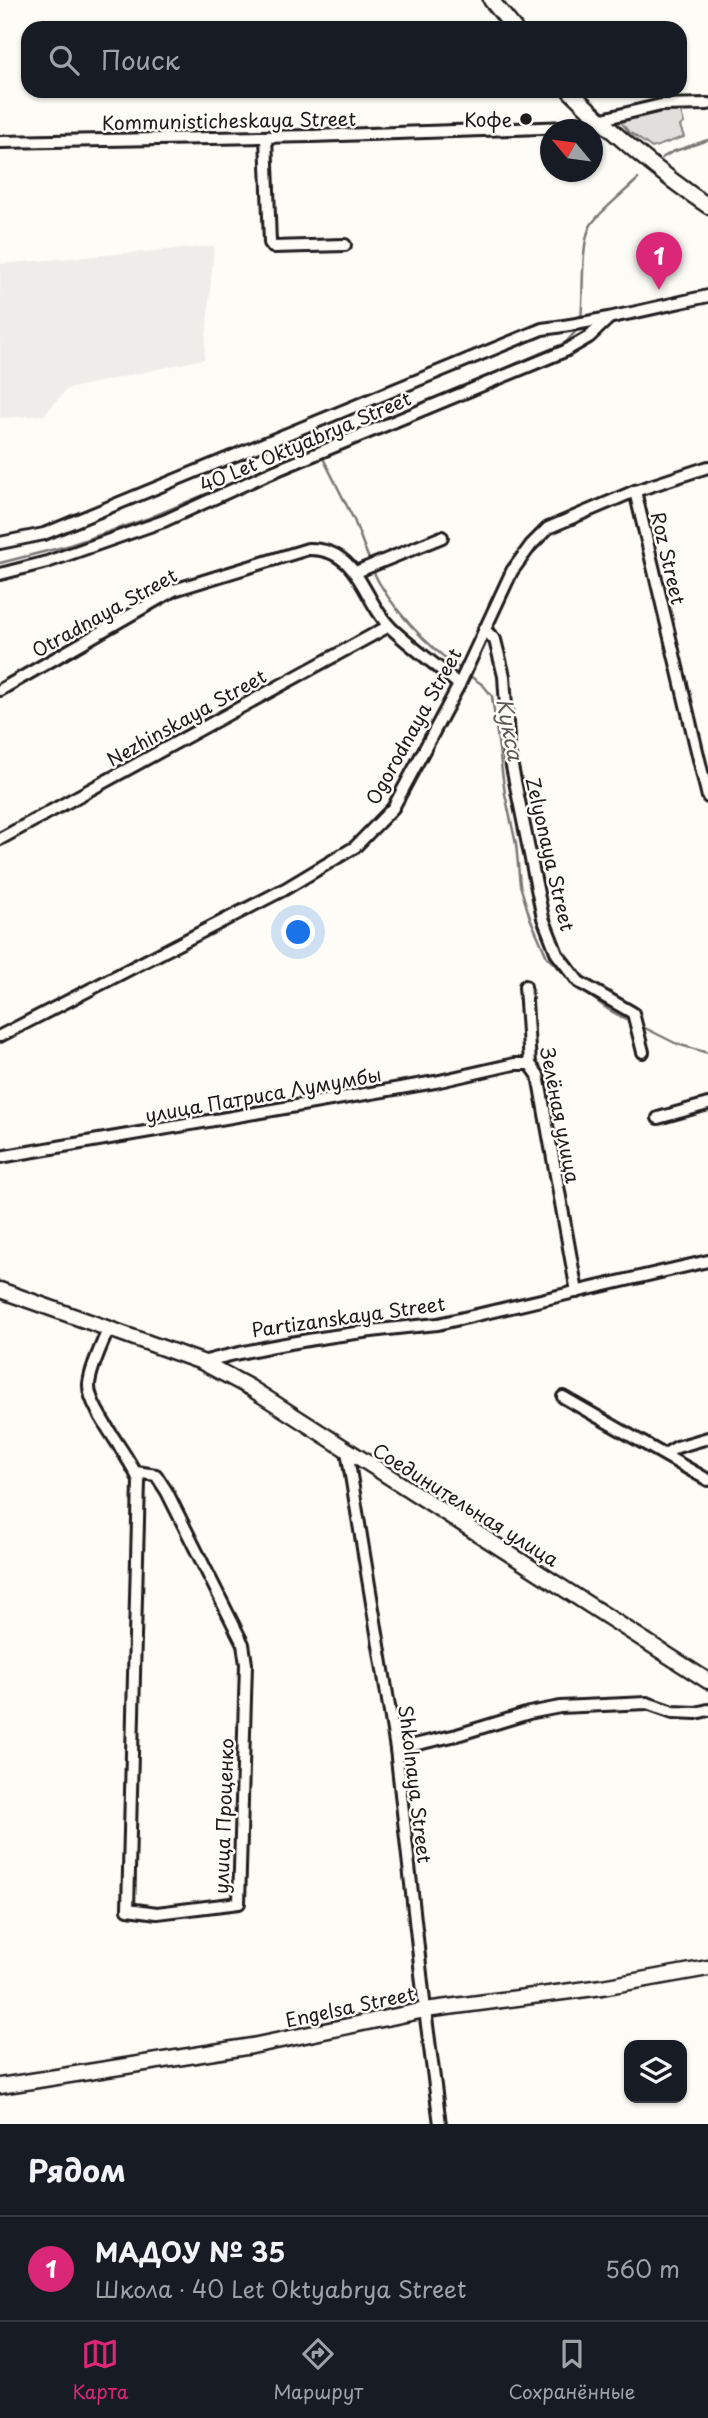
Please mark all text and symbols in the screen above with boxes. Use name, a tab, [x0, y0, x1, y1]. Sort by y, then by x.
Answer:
search box	[21, 21, 687, 98]
text: Поиск	[101, 40, 180, 79]
icon: search	[45, 41, 83, 79]
street label: Kommunisticheskaya Street	[102, 104, 357, 136]
place label: Кофе	[464, 105, 512, 133]
marker: Кофе	[518, 111, 534, 127]
north arrow	[540, 119, 603, 182]
pin: 1	[636, 232, 682, 290]
street label: 40 Let Oktyabrya Street	[195, 384, 415, 498]
street label: Roz Street	[645, 509, 693, 607]
street label: Otradnaya Street	[26, 560, 182, 664]
street label: Ogorodnaya Street	[358, 642, 468, 809]
street label: Nezhinskaya Street	[101, 661, 271, 773]
water label: Кукса	[489, 695, 533, 764]
street label: Zelyonaya Street	[520, 774, 582, 934]
your location	[281, 915, 315, 949]
street label: Зелёная улица	[534, 1045, 588, 1185]
street label: улица Патриса Лумумбы	[143, 1059, 383, 1129]
street label: Partizanskaya Street	[249, 1289, 447, 1343]
street label: Соединительная улица	[368, 1435, 565, 1573]
street label: Shkolnaya Street	[392, 1703, 440, 1865]
street label: улица Проценко	[206, 1738, 240, 1894]
street label: Engelsa Street	[283, 1979, 417, 2033]
map controls	[624, 2040, 687, 2103]
button: layers	[624, 2040, 687, 2103]
text: Рядом	[28, 2147, 126, 2192]
text: МАДОУ № 35	[95, 2232, 285, 2271]
text: 1	[46, 2251, 57, 2286]
text: 560 m	[605, 2251, 680, 2286]
text: Школа · 40 Let Oktyabrya Street	[95, 2271, 466, 2306]
tab: Карта	[73, 2335, 128, 2405]
tab: Маршрут	[273, 2335, 363, 2405]
tab: Сохранённые	[508, 2335, 635, 2405]

